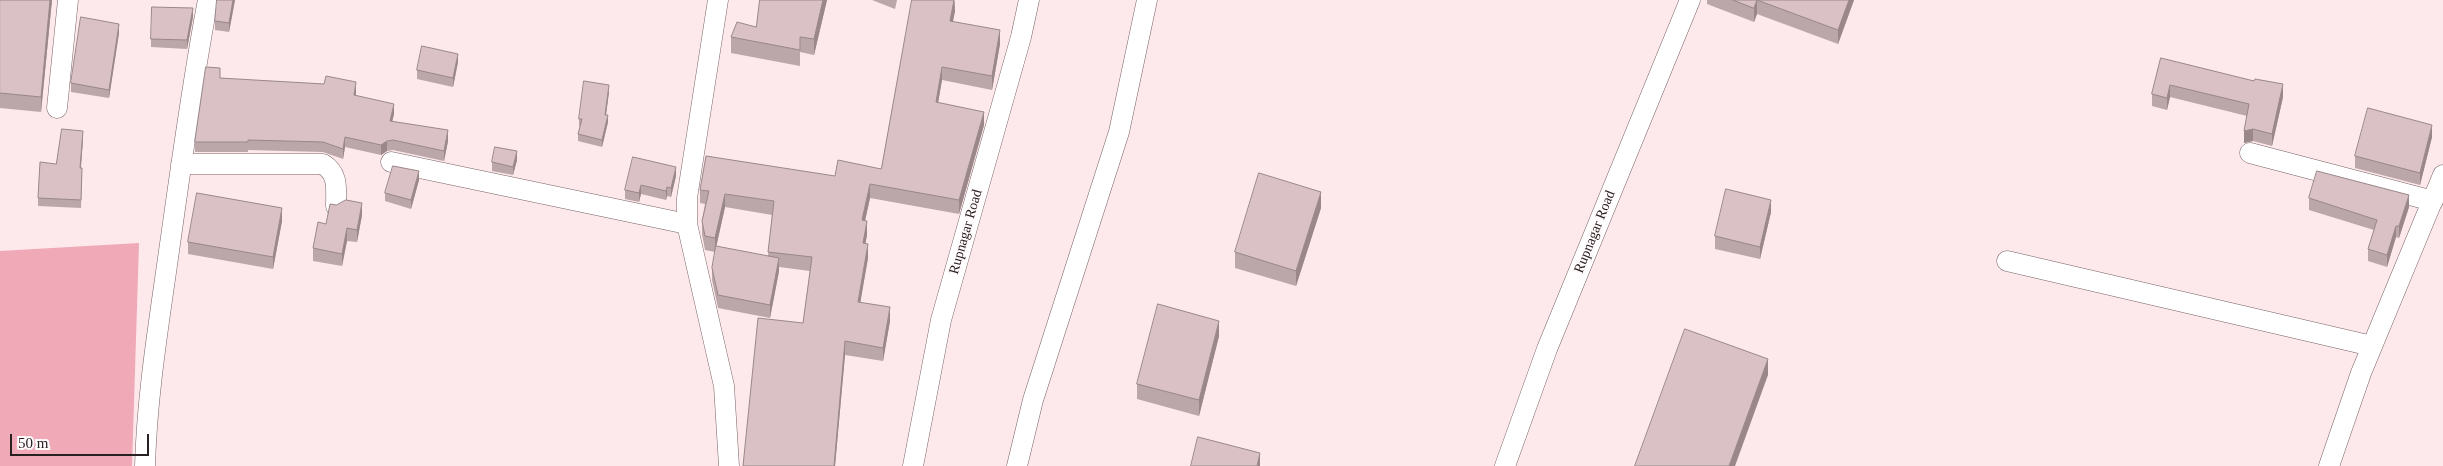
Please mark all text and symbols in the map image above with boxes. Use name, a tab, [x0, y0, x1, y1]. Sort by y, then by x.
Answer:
street label: Rupnagar Road	[946, 188, 986, 276]
street label: Rupnagar Road	[1571, 188, 1619, 276]
scale bar	[12, 424, 151, 456]
text: 50 m	[18, 435, 48, 451]

